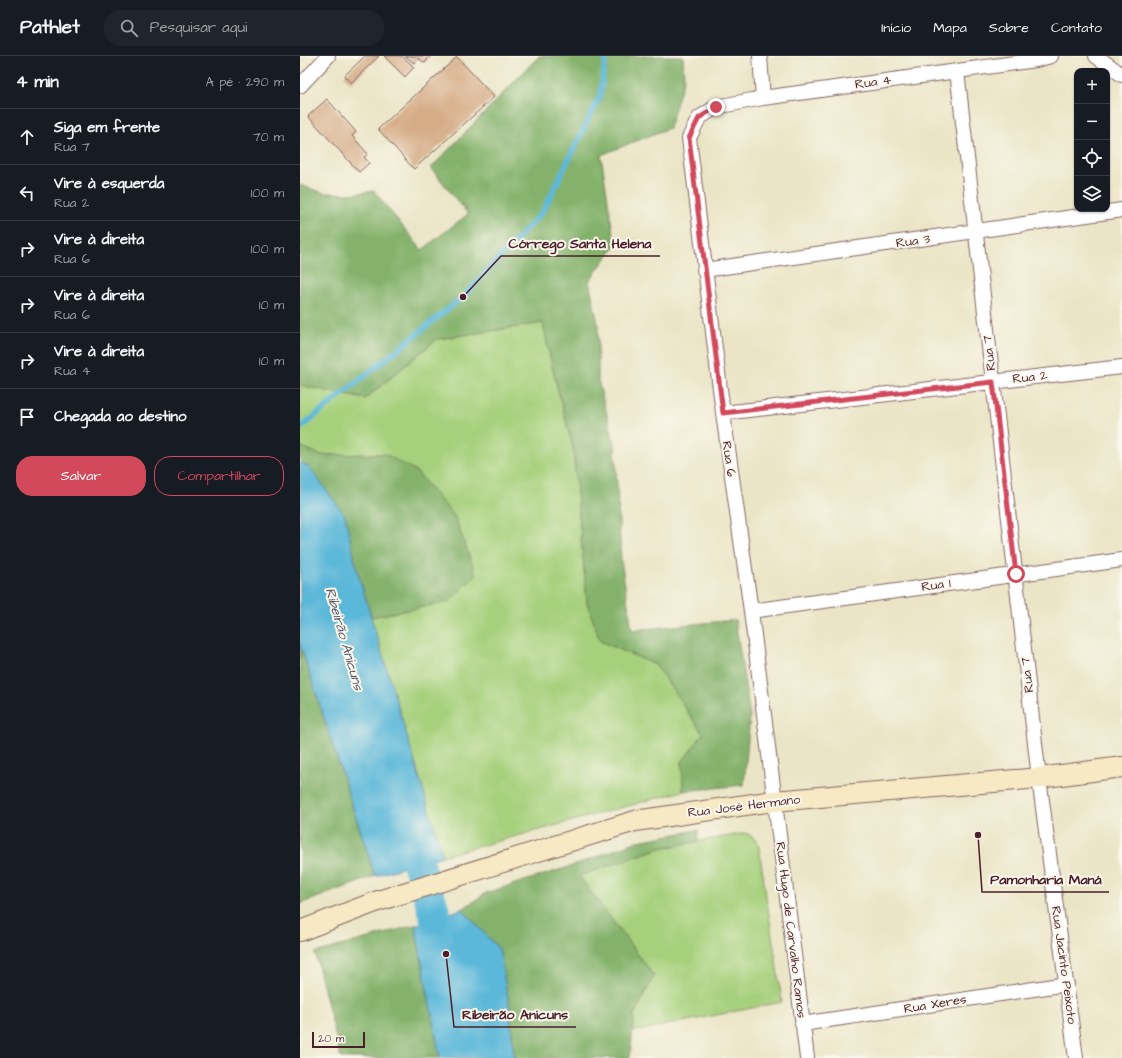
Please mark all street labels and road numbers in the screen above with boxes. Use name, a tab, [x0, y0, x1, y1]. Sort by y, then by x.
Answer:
street label: Rua 4	[854, 71, 892, 93]
street label: Rua 3	[895, 230, 932, 252]
street label: Rua 7	[978, 334, 1000, 372]
street label: Rua 2	[1011, 366, 1049, 388]
street label: Rua 6	[718, 440, 740, 478]
street label: Rua 1	[920, 574, 952, 596]
street label: Rua 7	[1016, 656, 1038, 694]
street label: Rua José Hermano	[687, 790, 802, 822]
street label: Rua Hugo de Carvalho Ramos	[770, 841, 811, 1020]
street label: Rua Jacinto Peixoto	[1047, 905, 1081, 1026]
street label: Rua Xeres	[902, 990, 968, 1018]

